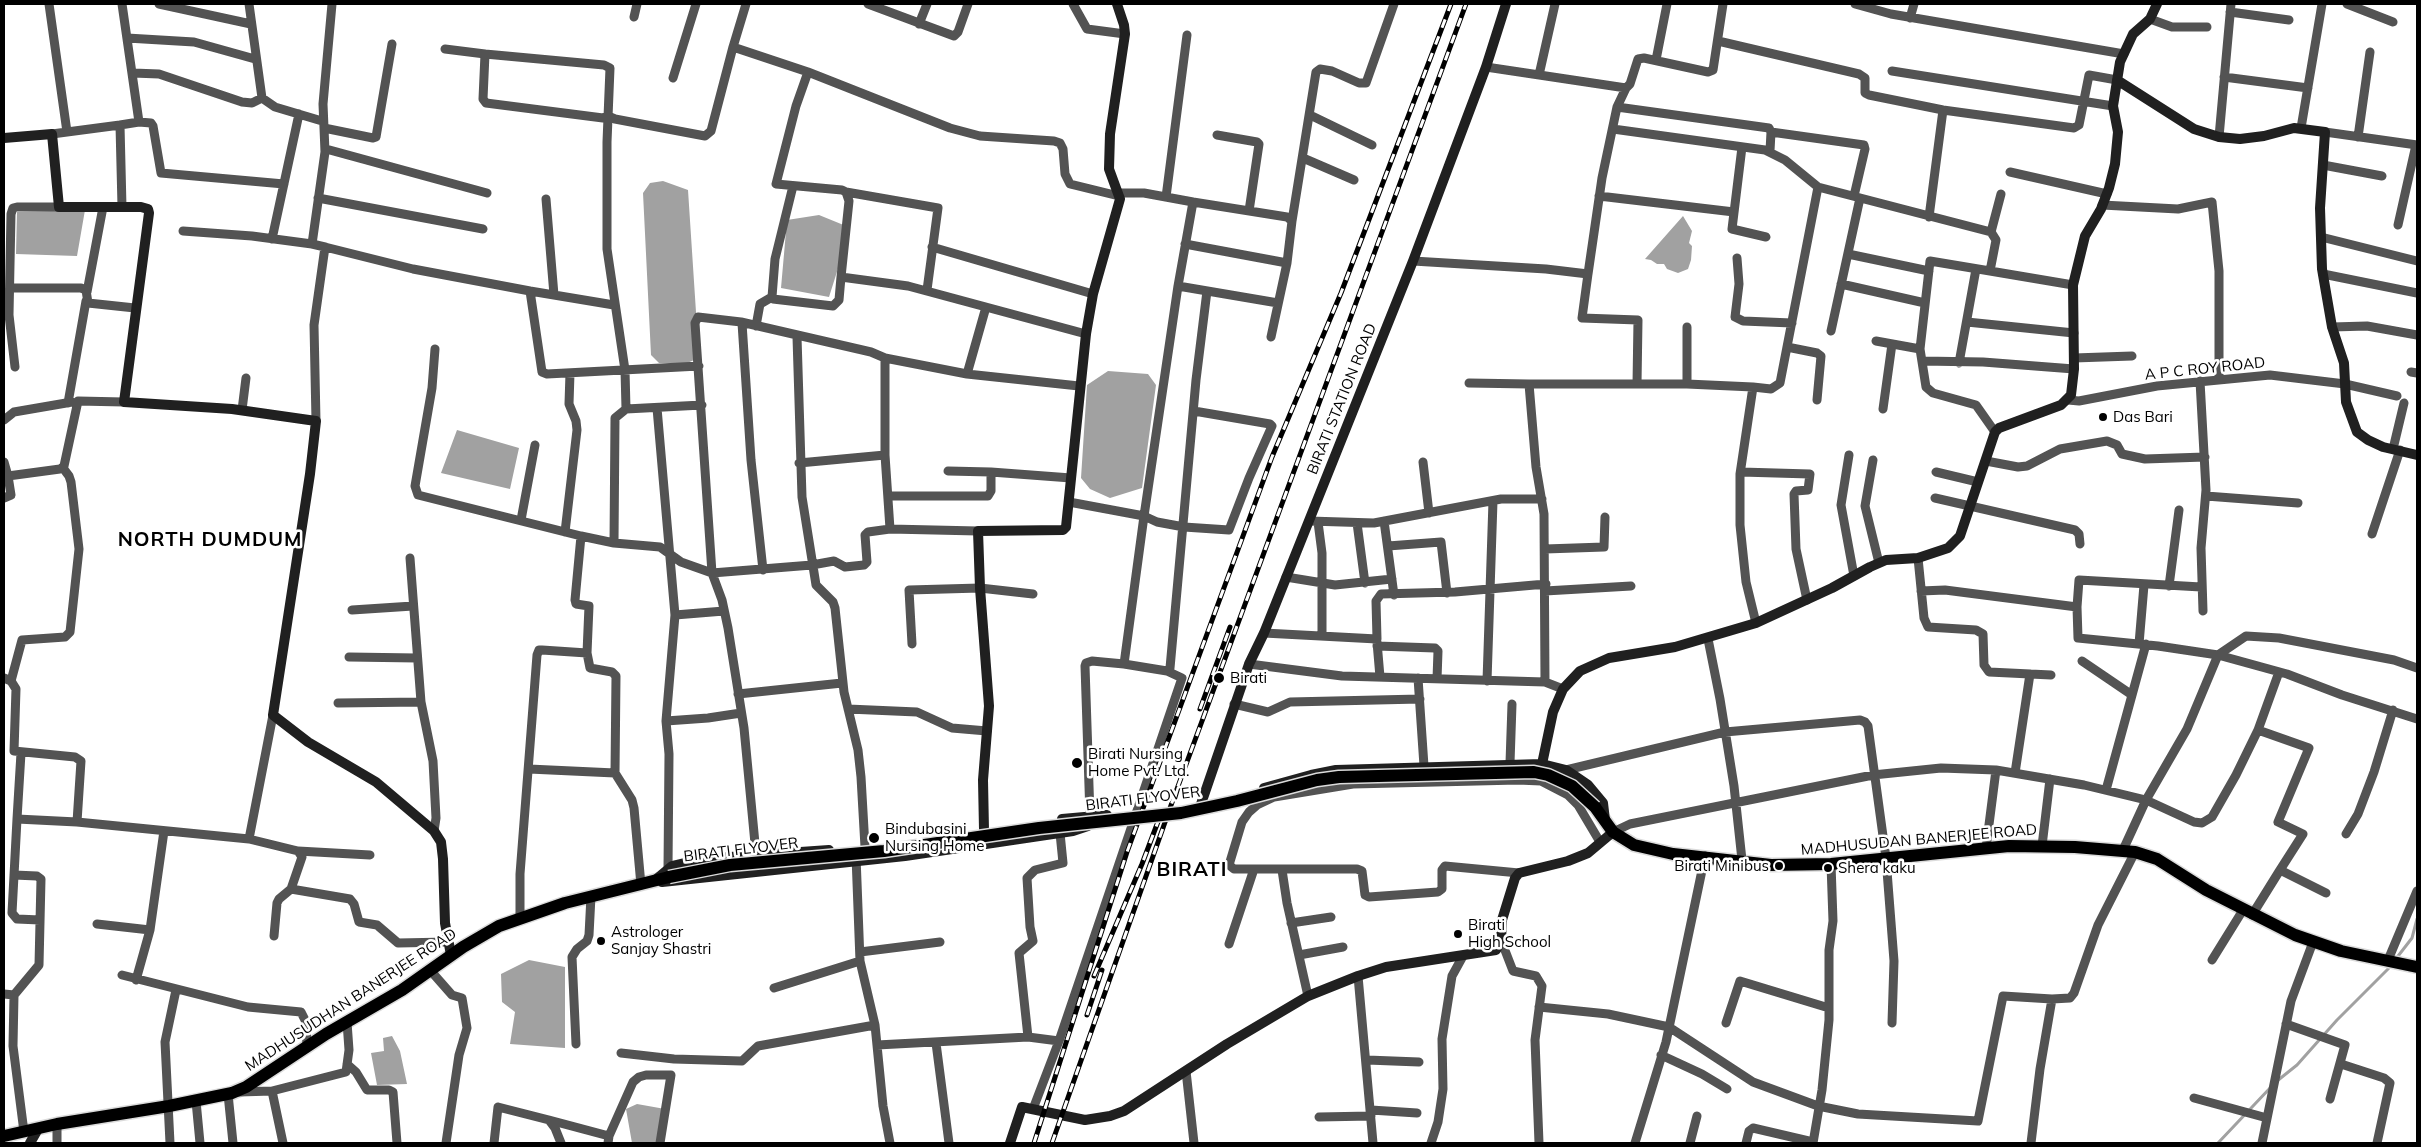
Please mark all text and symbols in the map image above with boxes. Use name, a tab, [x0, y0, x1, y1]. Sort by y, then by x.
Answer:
street label: BIRATI STATION ROAD	[1303, 321, 1381, 477]
street label: A P C ROY ROAD	[2144, 354, 2266, 384]
place label: Das Bari	[2113, 408, 2173, 426]
marker: Das Bari	[2097, 411, 2109, 423]
district label: NORTH DUMDUM	[116, 528, 304, 552]
place label: Birati	[1230, 669, 1267, 687]
marker: Birati	[1212, 671, 1226, 685]
place label: Birati Nursing Home Pvt. Ltd.	[1088, 745, 1189, 780]
marker: Birati Nursing Home Pvt. Ltd.	[1070, 756, 1084, 770]
street label: BIRATI FLYOVER	[1085, 783, 1201, 815]
place label: Bindubasini Nursing Home	[885, 820, 984, 855]
street label: MADHUSUDAN BANERJEE ROAD	[1800, 821, 2038, 859]
marker: Bindubasini Nursing Home	[867, 831, 881, 845]
street label: BIRATI FLYOVER	[683, 834, 799, 866]
place label: Birati Minibus	[1674, 857, 1769, 875]
district label: BIRATI	[1156, 858, 1228, 882]
place label: Shera kaku	[1838, 859, 1916, 877]
marker: Birati Minibus	[1773, 860, 1785, 872]
marker: Shera kaku	[1822, 862, 1834, 874]
place label: Birati High School	[1468, 916, 1551, 951]
place label: Astrologer Sanjay Shastri	[611, 923, 711, 958]
street label: MADHUSUDHAN BANERJEE ROAD	[242, 925, 460, 1075]
marker: Birati High School	[1452, 928, 1464, 940]
marker: Astrologer Sanjay Shastri	[595, 935, 607, 947]

